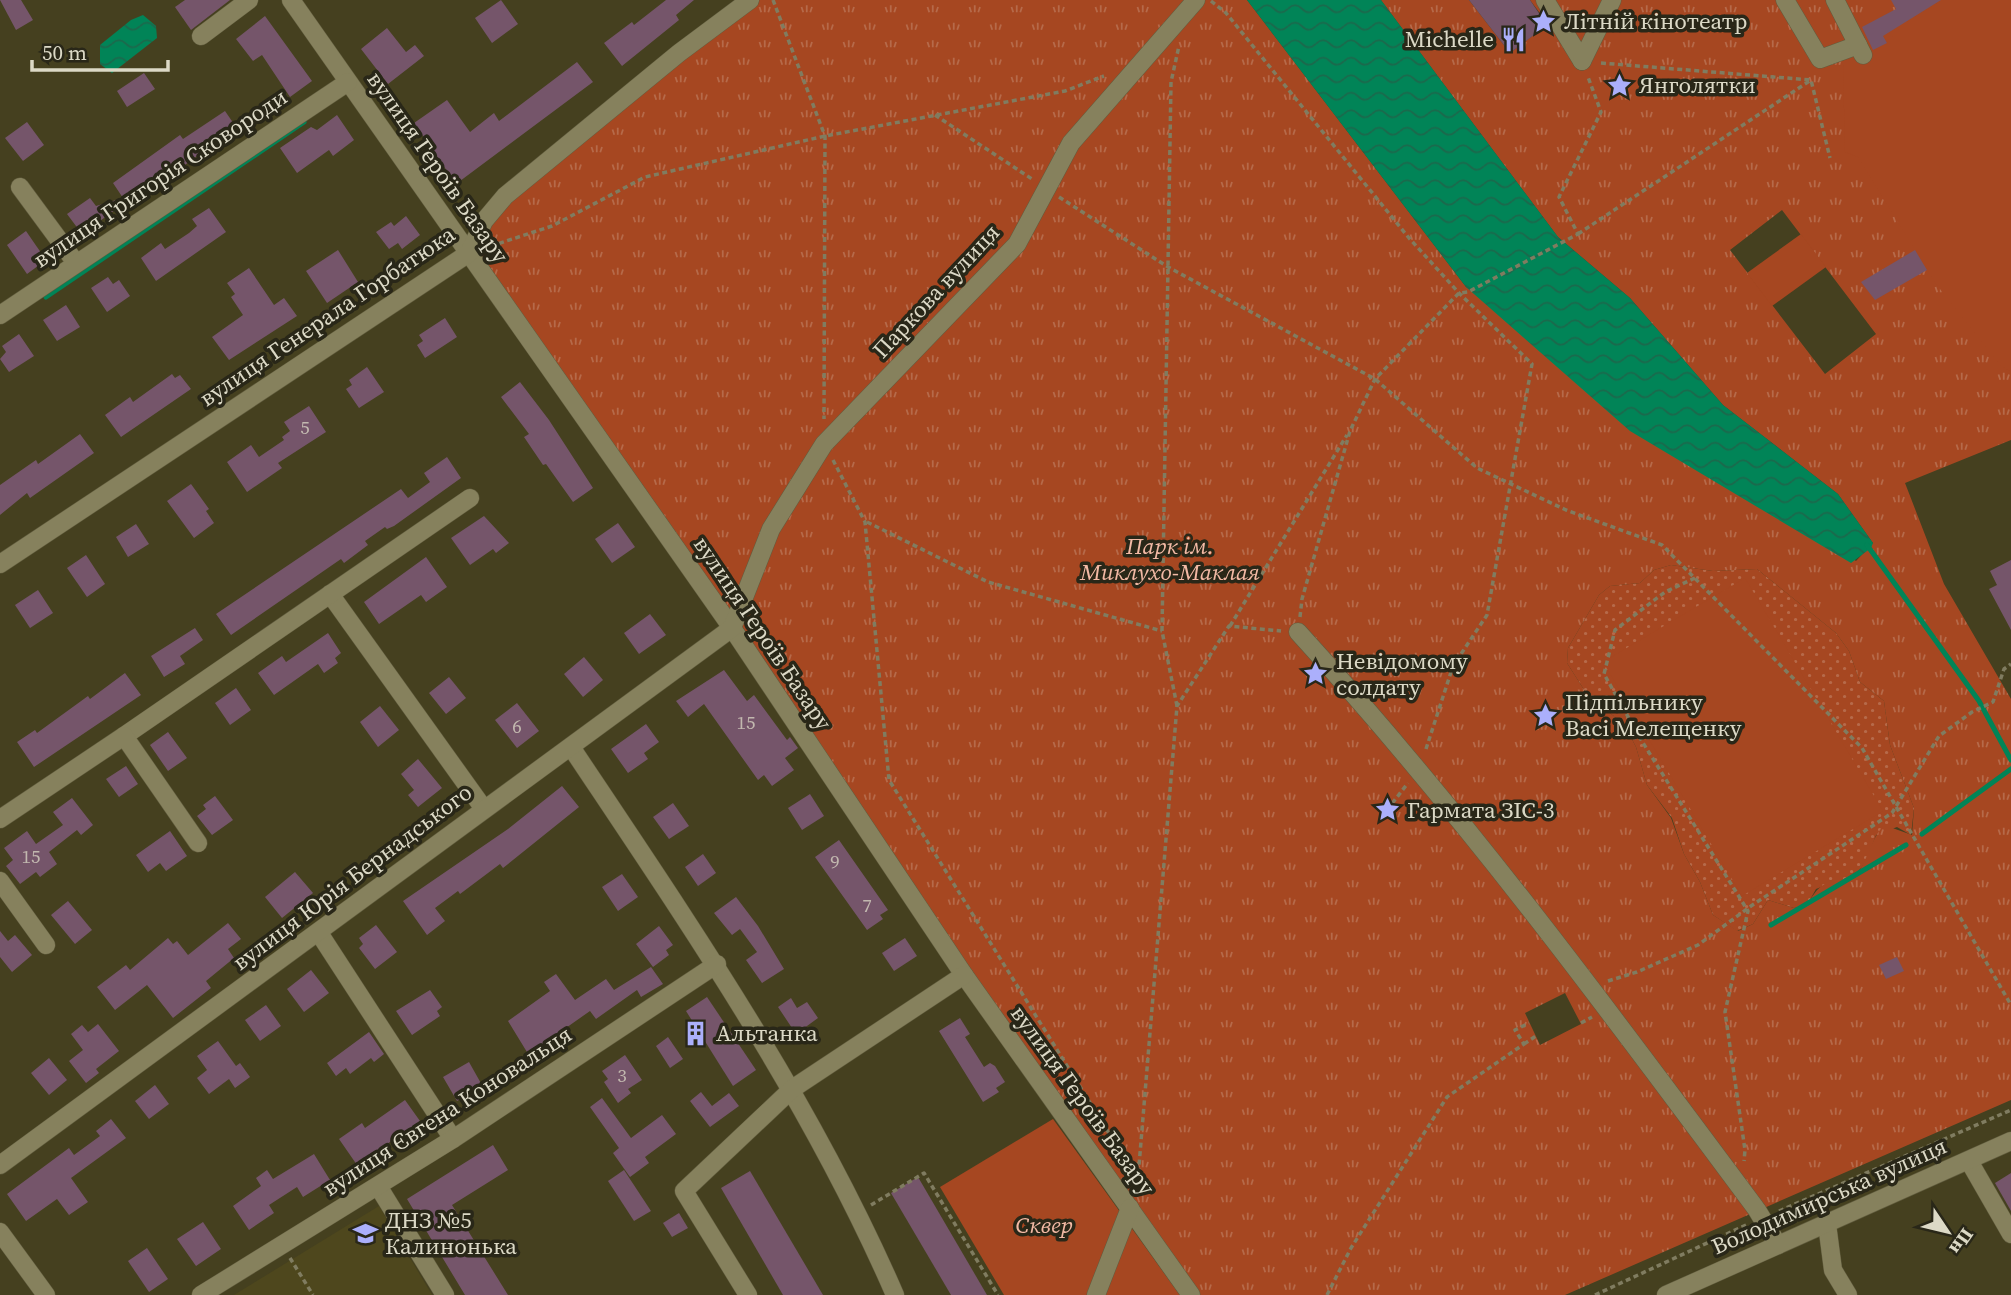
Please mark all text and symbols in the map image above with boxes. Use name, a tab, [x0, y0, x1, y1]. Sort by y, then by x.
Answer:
place label: Літній кінотеатр	[1564, 5, 1747, 37]
place icon: Літній кінотеатр	[1530, 7, 1558, 35]
place label: Michelle	[1405, 23, 1494, 55]
restaurant icon: Michelle	[1500, 25, 1528, 53]
scale bar	[32, 28, 168, 72]
text: 50 m	[42, 38, 87, 67]
street label: вулиця Героїв Базару	[360, 65, 516, 270]
place label: Янголятки	[1639, 69, 1756, 101]
place icon: Янголятки	[1605, 71, 1633, 99]
street label: вулиця Григорія Сковороди	[27, 81, 293, 275]
street label: Паркова вулиця	[865, 217, 1007, 365]
street label: вулиця Генерала Горбатюка	[193, 218, 461, 414]
house number: 5	[300, 414, 310, 440]
street label: вулиця Героїв Базару	[686, 530, 840, 736]
park label: Парк ім. Миклухо-Маклая	[1079, 530, 1260, 588]
place label: Невідомому солдату	[1336, 645, 1468, 703]
place icon: Невідомому солдату	[1302, 660, 1330, 688]
place label: Підпільнику Васі Мелещенку	[1565, 686, 1742, 744]
place icon: Підпільнику Васі Мелещенку	[1531, 701, 1559, 729]
house number: 15	[736, 709, 756, 735]
house number: 6	[512, 713, 522, 739]
street label: вулиця Юрія Бернадського	[226, 776, 478, 978]
place label: Гармата ЗІС-3	[1407, 794, 1554, 826]
place icon: Гармата ЗІС-3	[1373, 796, 1401, 824]
house number: 15	[21, 843, 41, 869]
house number: 9	[830, 848, 840, 874]
house number: 7	[862, 892, 872, 918]
street label: вулиця Героїв Базару	[1003, 999, 1163, 1202]
place label: Альтанка	[716, 1017, 818, 1049]
street label: вулиця Євгена Коновальця	[316, 1018, 578, 1204]
building icon: Альтанка	[682, 1019, 710, 1047]
house number: 3	[617, 1062, 627, 1088]
street label: Володимирська вулиця	[1706, 1130, 1952, 1262]
north arrow	[1913, 1197, 1983, 1267]
place label: ДНЗ №5 Калинонька	[385, 1204, 517, 1262]
park label: Сквер	[1016, 1209, 1073, 1241]
school or university icon: ДНЗ №5 Калинонька	[351, 1219, 379, 1247]
text: Пн	[1944, 1223, 1980, 1260]

